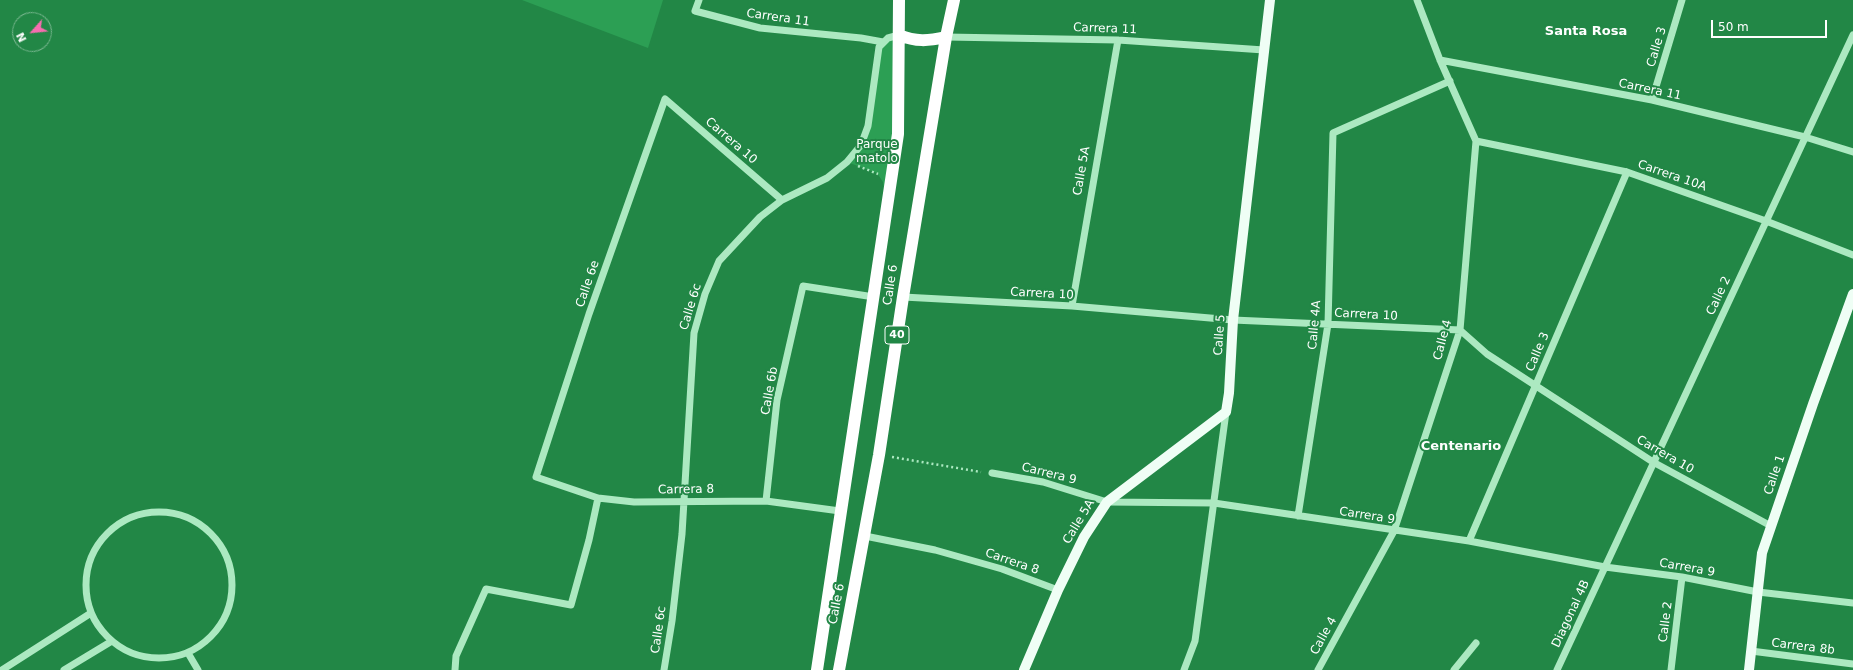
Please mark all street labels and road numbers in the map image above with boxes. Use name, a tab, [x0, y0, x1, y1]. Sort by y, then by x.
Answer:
street label: Carrera 11	[745, 6, 811, 30]
street label: Carrera 11	[1073, 21, 1137, 37]
street label: Calle 3	[1644, 25, 1670, 69]
street label: Carrera 11	[1617, 76, 1683, 104]
street label: Carrera 10	[702, 115, 760, 167]
street label: Calle 5A	[1071, 145, 1093, 197]
street label: Carrera 10A	[1636, 157, 1708, 195]
street label: Calle 6e	[573, 259, 603, 309]
street label: Calle 6	[881, 264, 901, 306]
street label: Calle 2	[1704, 274, 1734, 318]
street label: Calle 6c	[677, 282, 705, 332]
street label: Carrera 10	[1010, 285, 1074, 303]
street label: Calle 4A	[1306, 300, 1324, 350]
street label: Carrera 10	[1334, 306, 1398, 324]
street label: Calle 5	[1211, 314, 1229, 356]
street label: Calle 4	[1431, 318, 1455, 362]
road number: 40	[885, 326, 909, 344]
street label: Calle 3	[1523, 330, 1553, 374]
street label: Calle 6b	[759, 366, 781, 416]
street label: Carrera 10	[1634, 433, 1696, 477]
street label: Calle 1	[1761, 453, 1789, 497]
street label: Carrera 9	[1020, 460, 1078, 488]
street label: Carrera 8	[658, 482, 714, 498]
street label: Calle 5A	[1060, 497, 1098, 547]
street label: Carrera 9	[1338, 504, 1396, 528]
street label: Carrera 8	[983, 546, 1041, 578]
street label: Carrera 9	[1658, 556, 1716, 580]
street label: Diagonal 4B	[1549, 578, 1593, 650]
street label: Calle 6	[826, 582, 848, 626]
street label: Calle 2	[1656, 601, 1676, 643]
street label: Calle 6c	[649, 605, 669, 655]
street label: Calle 4	[1308, 614, 1340, 658]
street label: Carrera 8b	[1770, 636, 1836, 658]

